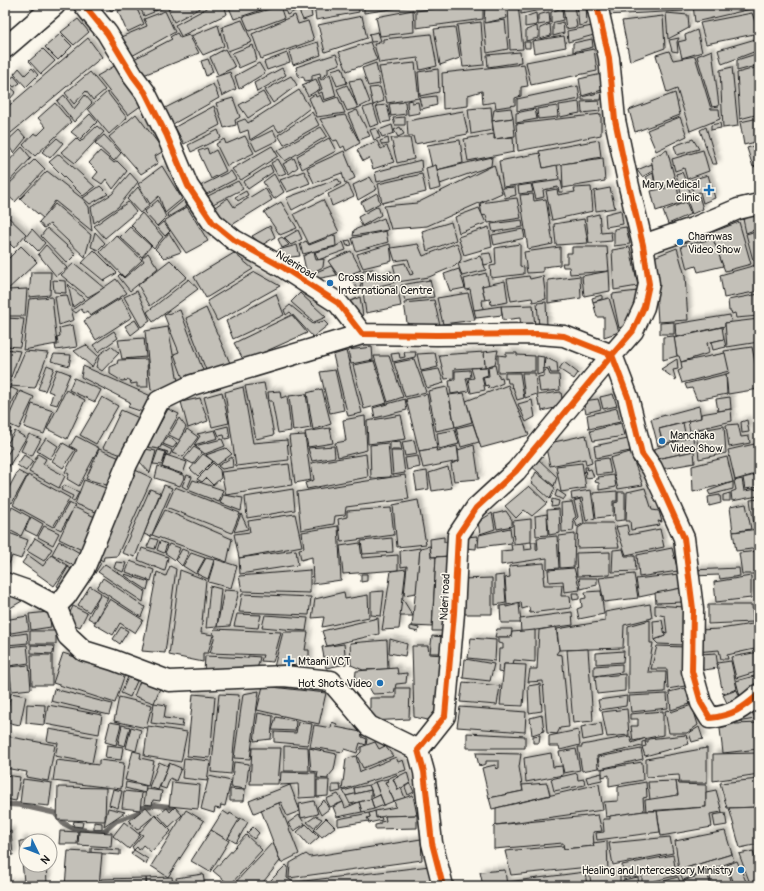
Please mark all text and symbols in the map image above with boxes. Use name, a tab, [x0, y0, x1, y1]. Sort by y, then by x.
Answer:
place label: Mary Medical clinic	[642, 178, 700, 204]
marker: Mary Medical clinic	[703, 184, 715, 196]
place label: Chamwas Video Show	[688, 230, 741, 256]
marker: Chamwas Video Show	[675, 237, 685, 247]
street label: Nderiroad	[274, 248, 318, 282]
place label: Cross Mission International Centre	[338, 271, 433, 297]
marker: Cross Mission International Centre	[325, 278, 335, 288]
place label: Manchaka Video Show	[670, 429, 723, 455]
marker: Manchaka Video Show	[657, 436, 667, 446]
street label: Nderi road	[437, 573, 453, 621]
marker: Mtaani VCT	[283, 655, 295, 667]
place label: Mtaani VCT	[298, 655, 350, 668]
place label: Hot Shots Video	[298, 677, 372, 690]
marker: Hot Shots Video	[375, 678, 385, 688]
north arrow	[18, 833, 58, 873]
text: N	[37, 852, 52, 867]
place label: Healing and Intercessory Ministry	[582, 864, 733, 877]
marker: Healing and Intercessory Ministry	[736, 865, 746, 875]

